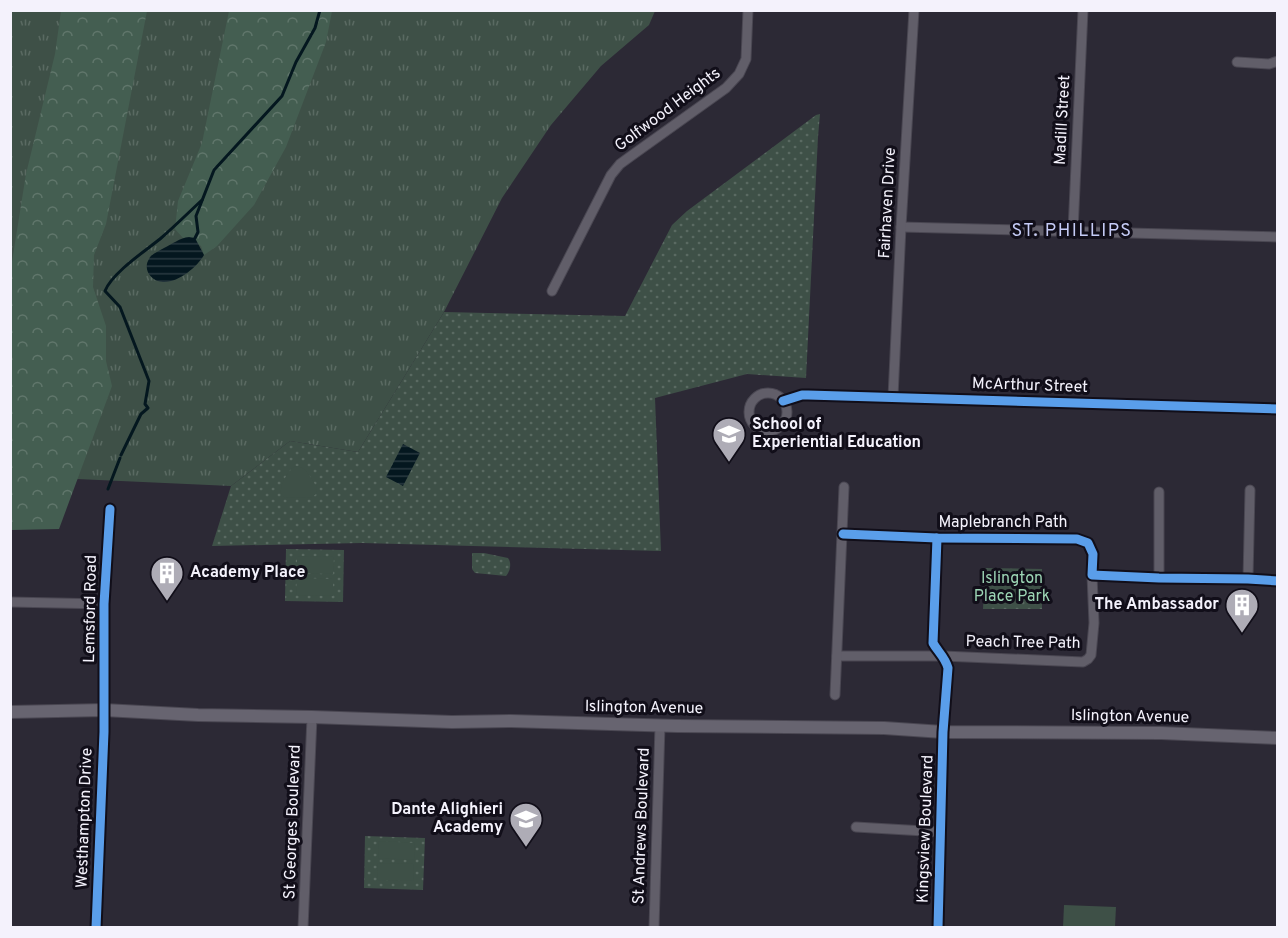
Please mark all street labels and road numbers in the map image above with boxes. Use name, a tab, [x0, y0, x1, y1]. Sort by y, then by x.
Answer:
street label: Golfwood Heights	[611, 64, 725, 156]
street label: Madill Street	[1051, 74, 1075, 166]
street label: Fairhaven Drive	[875, 147, 901, 259]
street label: McArthur Street	[972, 374, 1088, 398]
street label: Maplebranch Path	[939, 513, 1067, 533]
street label: Lemsford Road	[80, 555, 102, 663]
street label: Peach Tree Path	[965, 632, 1081, 654]
street label: Islington Avenue	[585, 697, 703, 719]
street label: Islington Avenue	[1071, 706, 1189, 728]
street label: St Georges Boulevard	[280, 744, 306, 900]
street label: Westhampton Drive	[73, 747, 97, 889]
street label: St Andrews Boulevard	[629, 747, 655, 905]
street label: Kingsview Boulevard	[913, 755, 939, 903]

